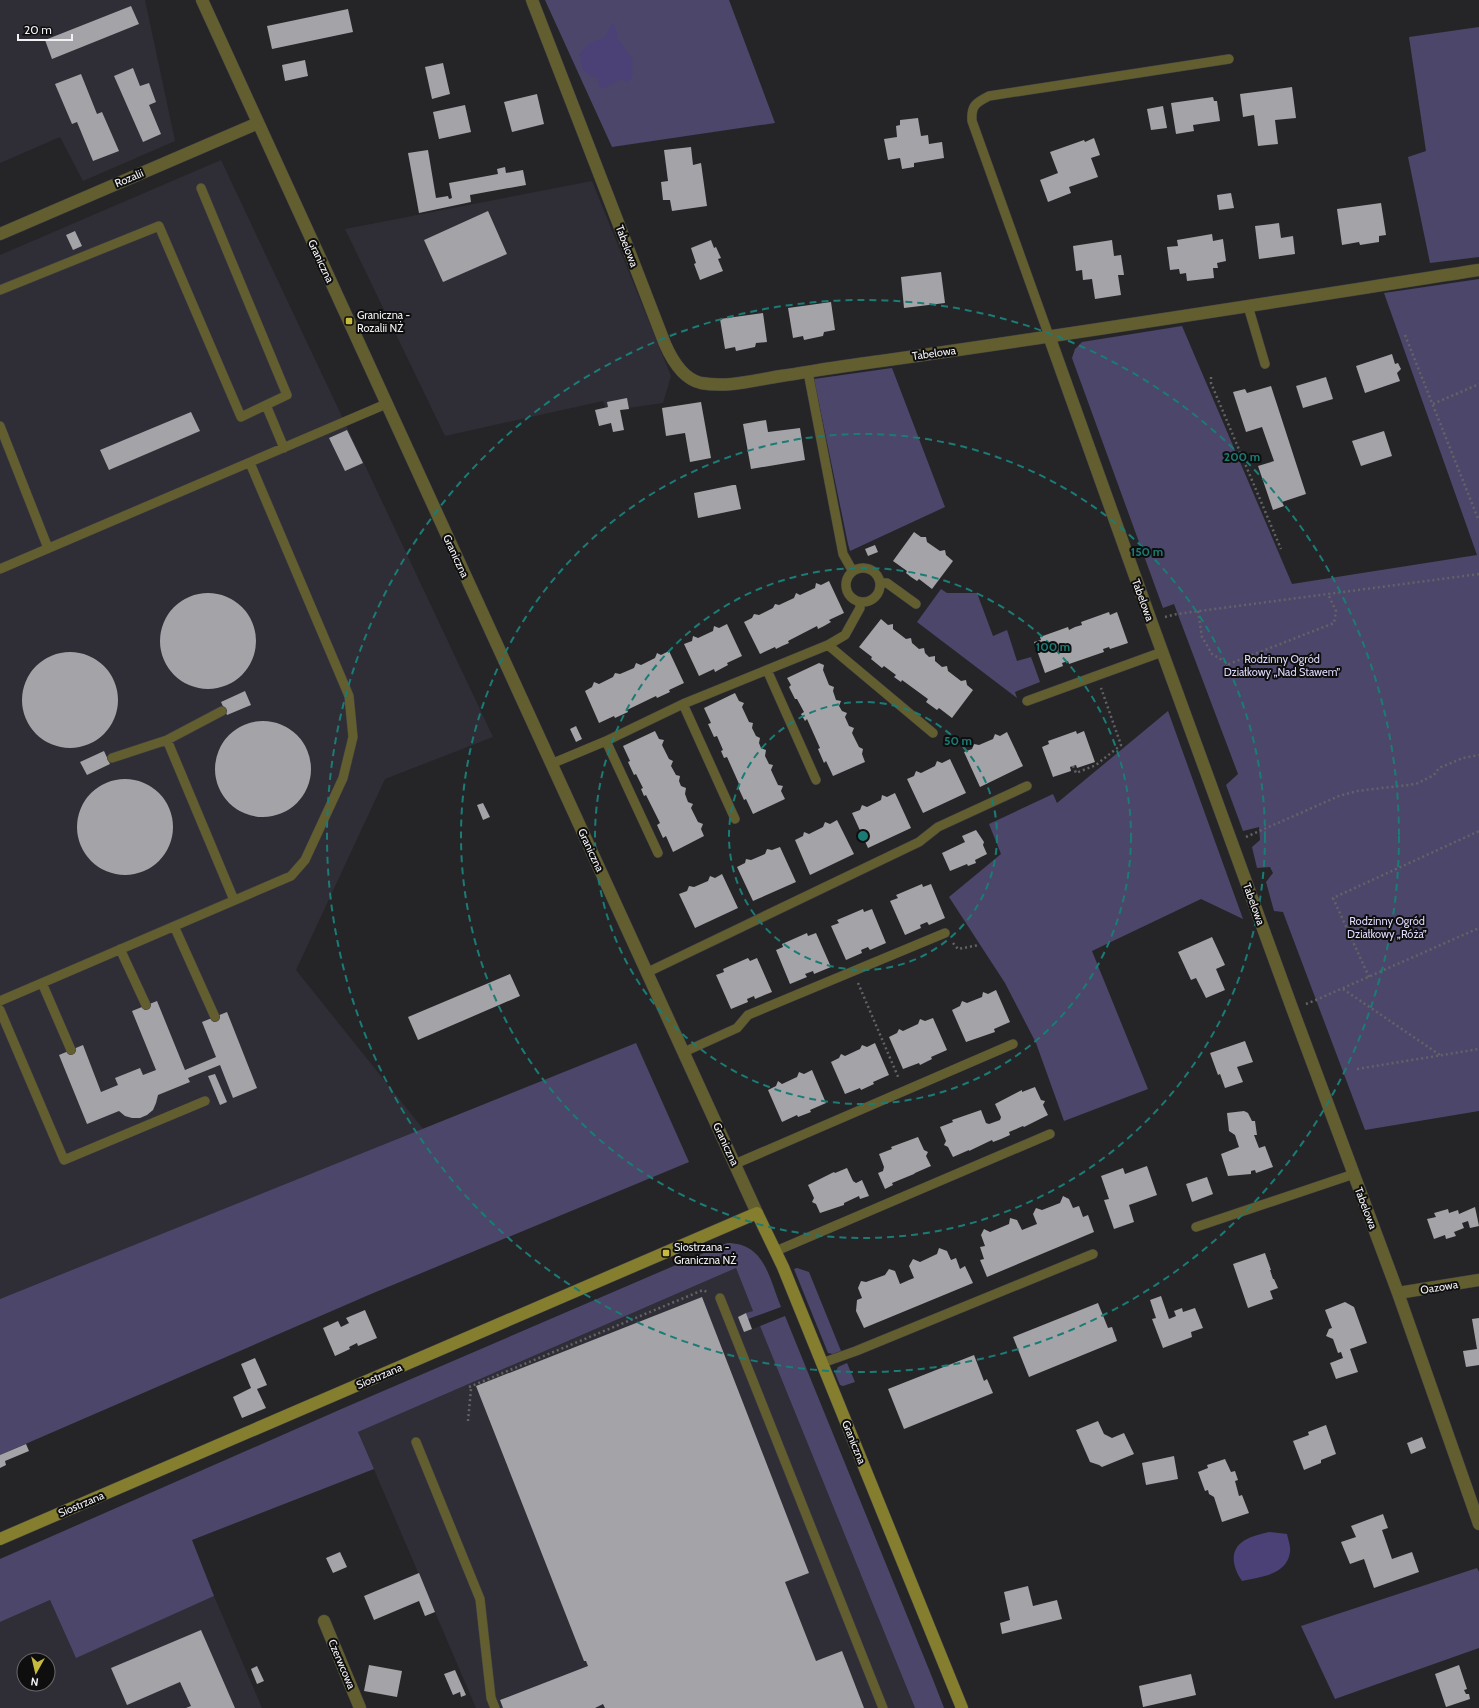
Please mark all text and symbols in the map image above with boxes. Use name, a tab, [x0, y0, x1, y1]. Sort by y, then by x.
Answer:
scale bar	[18, 16, 72, 42]
text: 20 m	[24, 22, 52, 37]
street label: Rozalii	[112, 166, 146, 190]
street label: Tabelowa	[613, 223, 642, 270]
street label: Graniczna	[305, 237, 337, 285]
place label: Graniczna - Rozalii NŻ	[357, 308, 411, 335]
marker: Graniczna - Rozalii NŻ	[344, 316, 354, 326]
street label: Tabelowa	[911, 343, 957, 363]
text: 200 m	[1224, 449, 1260, 464]
street label: Graniczna	[440, 532, 472, 580]
text: 150 m	[1131, 544, 1163, 559]
street label: Tabelowa	[1129, 577, 1157, 624]
text: 100 m	[1036, 639, 1070, 654]
park label: Rodzinny Ogród Działkowy „Nad Stawem”	[1224, 652, 1340, 679]
text: 50 m	[944, 733, 972, 748]
street label: Graniczna	[575, 826, 607, 874]
centre of rings	[856, 829, 870, 843]
street label: Tabelowa	[1240, 881, 1268, 928]
park label: Rodzinny Ogród Działkowy „Róża”	[1347, 914, 1427, 941]
street label: Graniczna	[710, 1120, 742, 1168]
street label: Tabelowa	[1352, 1185, 1381, 1232]
place label: Siostrzana - Graniczna NŻ	[674, 1240, 736, 1267]
marker: Siostrzana - Graniczna NŻ	[661, 1248, 671, 1258]
street label: Oazowa	[1419, 1277, 1460, 1297]
street label: Siostrzana	[354, 1360, 405, 1392]
street label: Graniczna	[839, 1418, 869, 1467]
street label: Siostrzana	[56, 1488, 107, 1520]
street label: Czerwcowa	[325, 1637, 359, 1692]
north arrow	[16, 1652, 56, 1692]
text: N	[30, 1674, 39, 1689]

